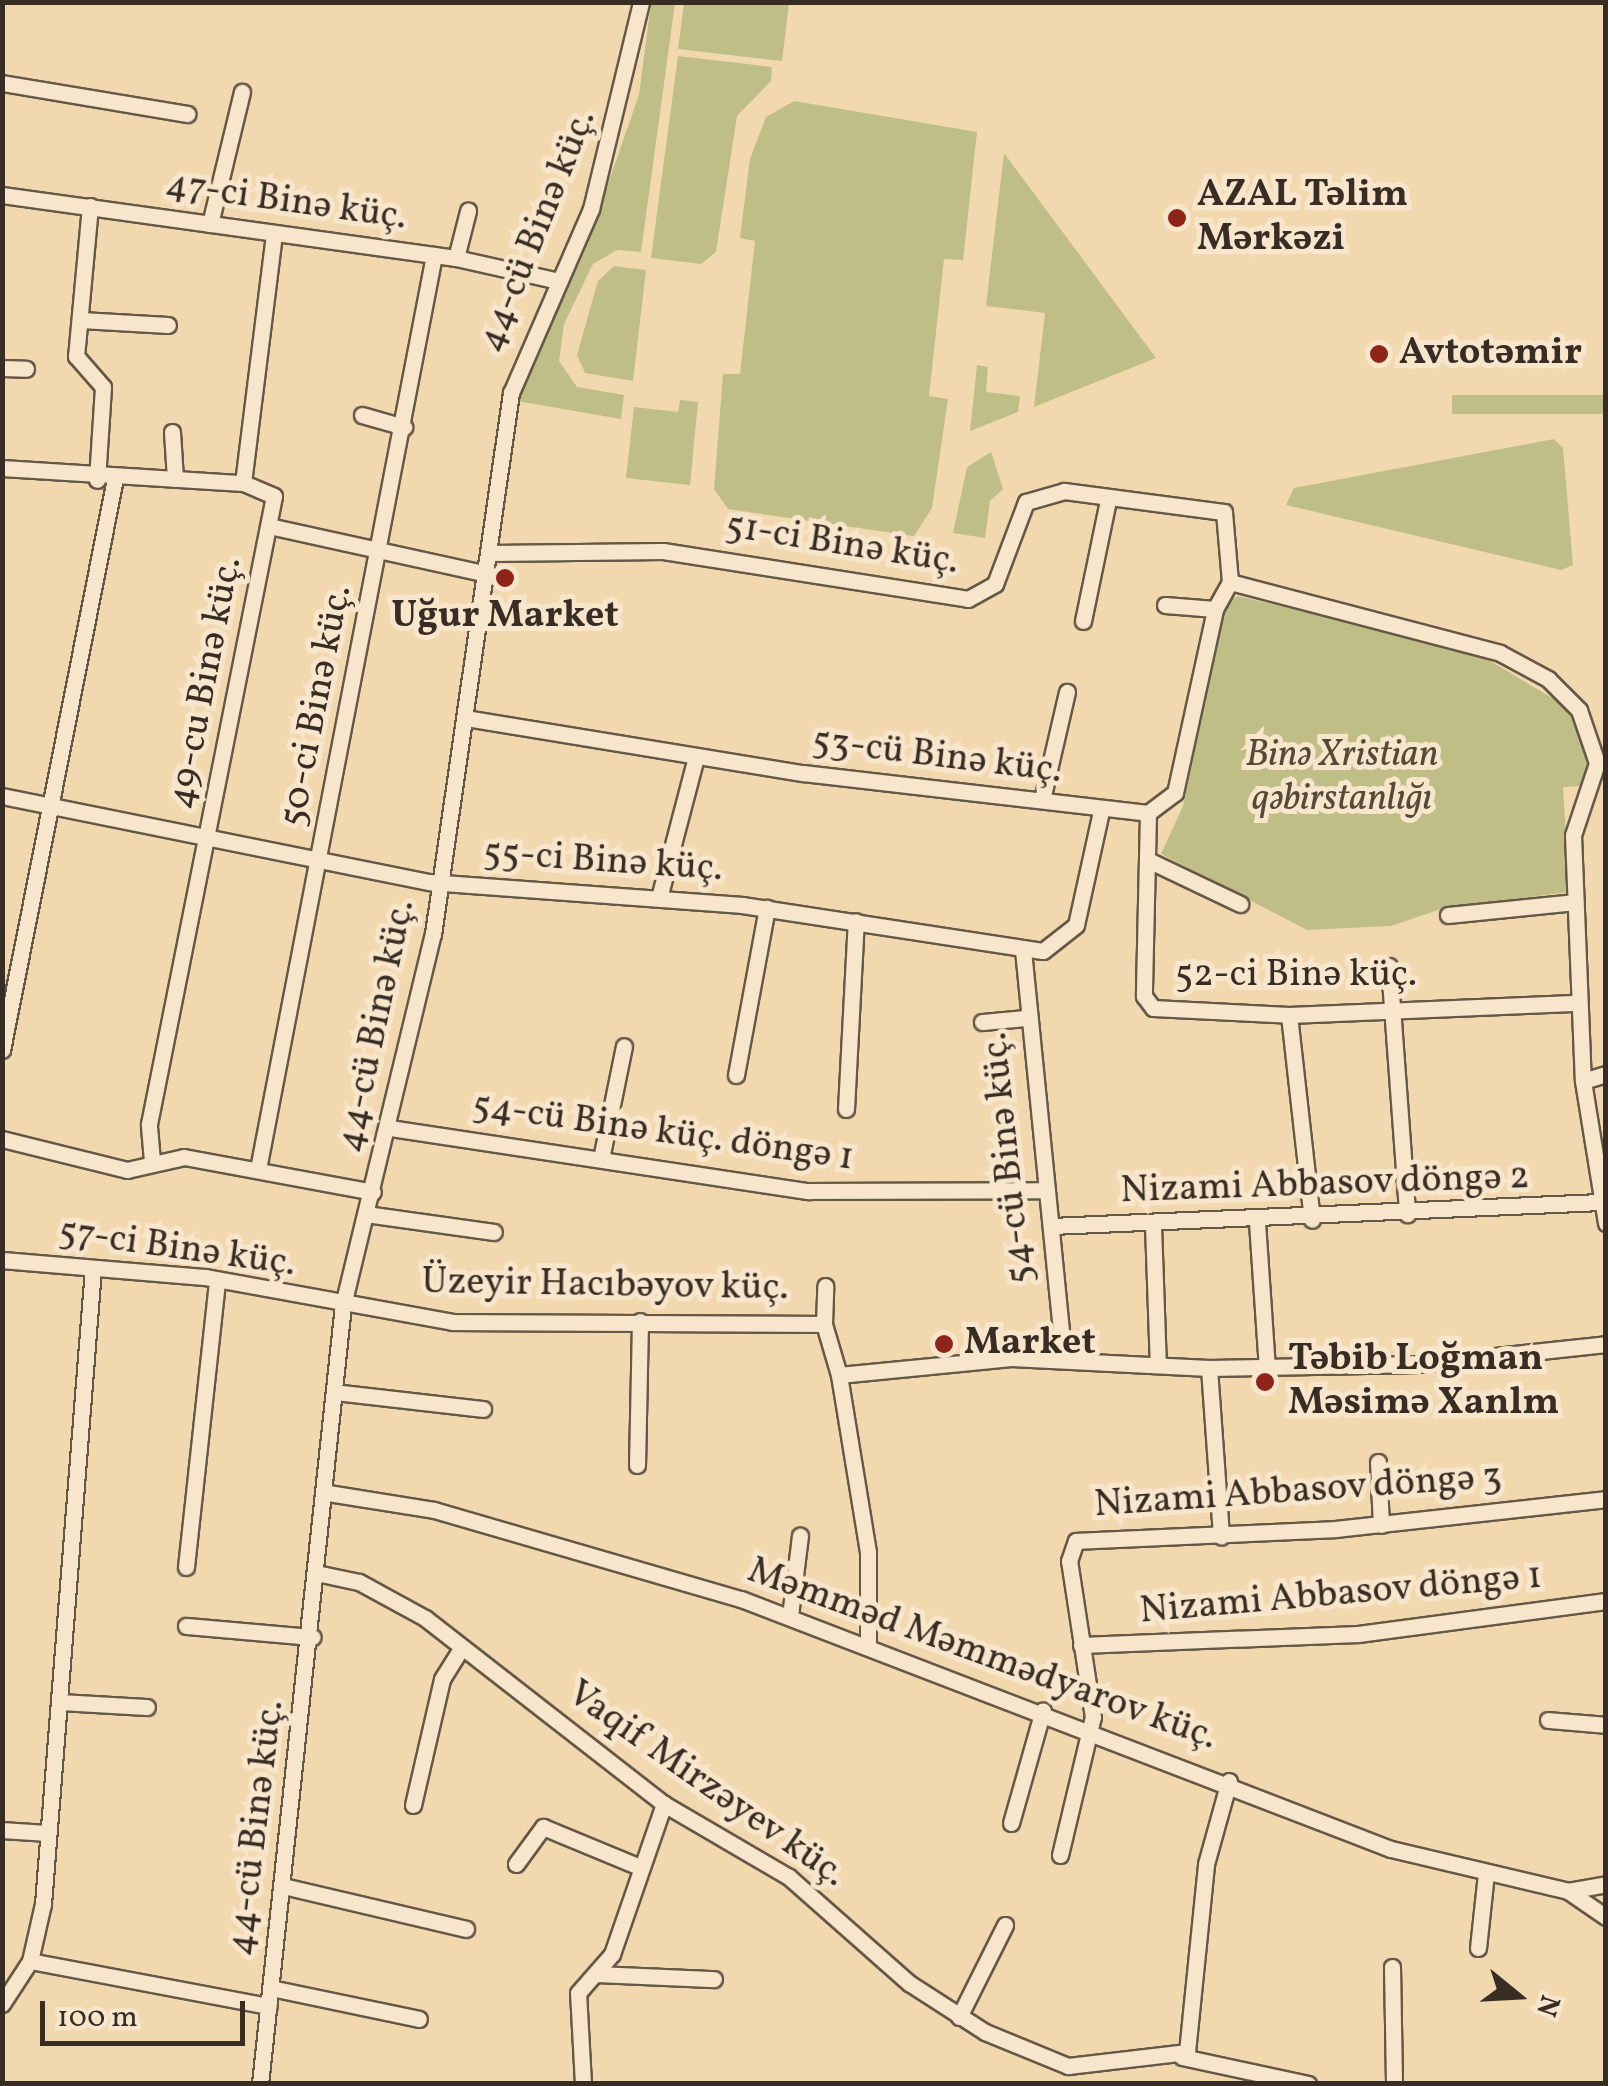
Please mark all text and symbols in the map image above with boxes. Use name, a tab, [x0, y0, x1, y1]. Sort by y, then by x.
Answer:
street label: 44-cü Binə küç.	[469, 103, 607, 359]
street label: 47-ci Binə küç.	[162, 163, 410, 241]
place label: AZAL Təlim Mərkəzi	[1197, 173, 1409, 262]
marker: AZAL Təlim Mərkəzi	[1166, 207, 1188, 229]
place label: Avtotəmir	[1399, 331, 1582, 377]
marker: Avtotəmir	[1368, 343, 1390, 365]
street label: 51-ci Binə küç.	[722, 504, 962, 586]
street label: 49-cu Binə küç.	[159, 553, 253, 813]
marker: Uğur Market	[494, 567, 516, 589]
street label: 50-ci Binə küç.	[271, 581, 363, 831]
place label: Uğur Market	[391, 594, 619, 640]
street label: 53-cü Binə küç.	[810, 719, 1064, 795]
park label: Binə Xristian qəbirstanlığı	[1246, 733, 1438, 822]
street label: 55-ci Binə küç.	[482, 831, 724, 893]
street label: 44-cü Binə küç.	[328, 895, 426, 1157]
street label: 52-ci Binə küç.	[1175, 953, 1417, 999]
street label: 54-cü Binə küç.	[973, 1030, 1045, 1286]
street label: 54-cü Binə küç. döngə 1	[469, 1084, 857, 1182]
street label: Nizami Abbasov döngə 2	[1119, 1155, 1531, 1215]
street label: 57-ci Binə küç.	[56, 1210, 298, 1288]
street label: Üzeyir Hacıbəyov küç.	[421, 1260, 789, 1312]
place label: Market	[964, 1321, 1096, 1367]
marker: Market	[933, 1333, 955, 1355]
place label: Təbib Loğman Məsimə Xanlm	[1288, 1337, 1559, 1426]
marker: Təbib Loğman Məsimə Xanlm	[1252, 1369, 1278, 1395]
street label: Nizami Abbasov döngə 3	[1092, 1455, 1504, 1529]
street label: Məmməd Məmmədyarov küç.	[741, 1549, 1223, 1761]
street label: Nizami Abbasov döngə 1	[1137, 1555, 1545, 1635]
street label: Vaqif Mirzəyev küç.	[559, 1672, 853, 1898]
street label: 44-cü Binə küç.	[219, 1698, 295, 1958]
north arrow	[1468, 1946, 1568, 2046]
scale bar	[45, 1981, 250, 2043]
text: N	[1525, 1990, 1569, 2021]
text: 100 m	[57, 1997, 138, 2039]

